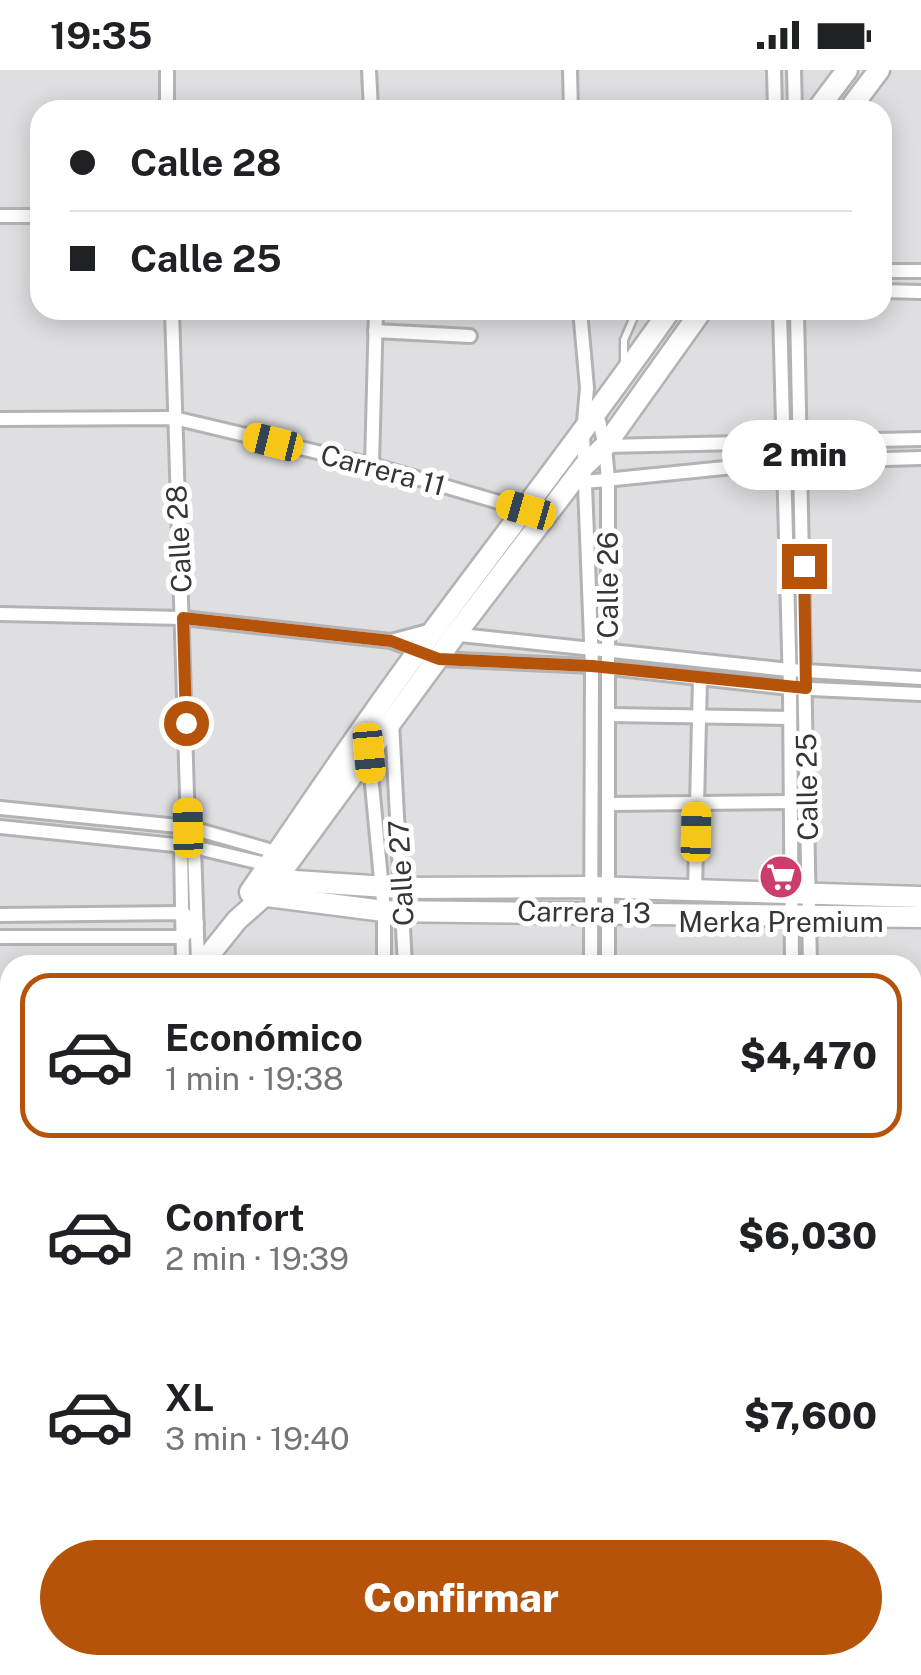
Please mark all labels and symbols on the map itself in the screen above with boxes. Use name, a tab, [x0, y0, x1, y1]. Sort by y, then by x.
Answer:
car	[240, 420, 306, 464]
callout: 2 min	[722, 421, 886, 491]
street label: Carrera 11	[317, 437, 449, 502]
street label: Calle 28	[159, 484, 198, 594]
car	[493, 487, 559, 533]
street label: Calle 26	[591, 531, 624, 639]
route end	[782, 544, 827, 589]
route start	[164, 701, 209, 746]
car	[351, 722, 387, 784]
street label: Calle 25	[789, 733, 824, 841]
car	[172, 798, 204, 858]
car	[680, 802, 712, 862]
street label: Calle 27	[381, 819, 420, 927]
supermarket icon: Merka Premium	[758, 854, 804, 900]
street label: Carrera 13	[517, 894, 651, 929]
place label: Merka Premium	[678, 905, 884, 938]

